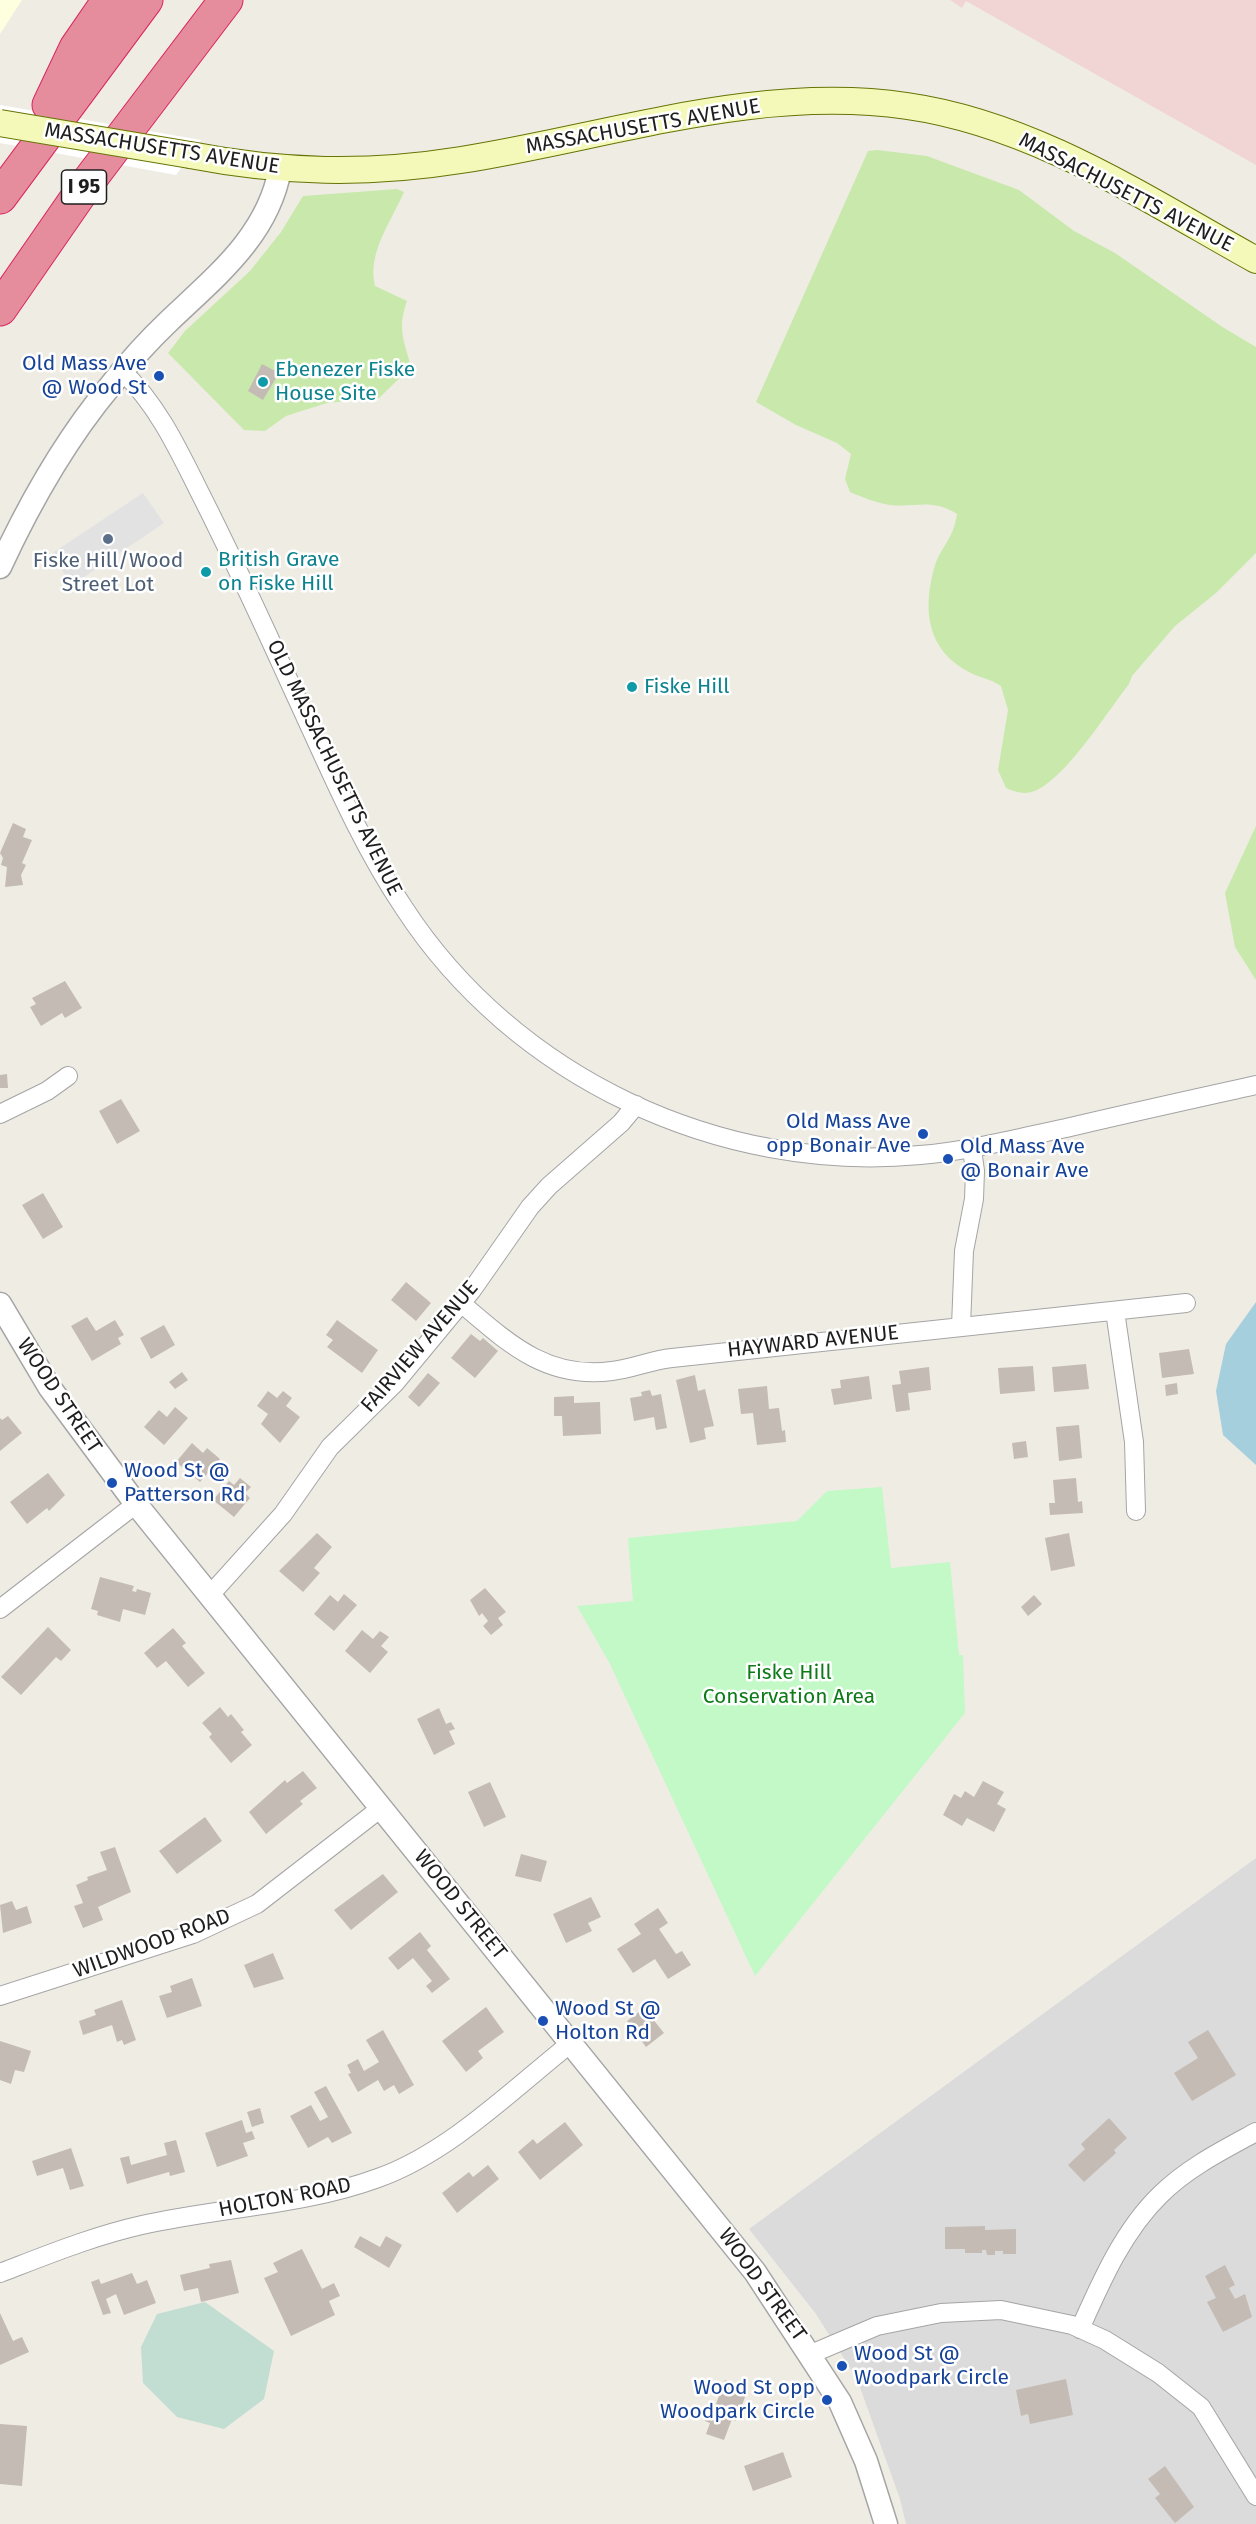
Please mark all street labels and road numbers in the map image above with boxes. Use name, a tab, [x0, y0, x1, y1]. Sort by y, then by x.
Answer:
street label: MASSACHUSETTS AVENUE	[524, 94, 762, 160]
street label: MASSACHUSETTS AVENUE	[43, 118, 281, 180]
street label: MASSACHUSETTS AVENUE	[1014, 128, 1238, 258]
road number: I 95	[62, 170, 106, 204]
street label: OLD MASSACHUSETTS AVENUE	[261, 636, 407, 900]
street label: FAIRVIEW AVENUE	[356, 1276, 484, 1418]
street label: HAYWARD AVENUE	[726, 1320, 900, 1364]
street label: WOOD STREET	[11, 1334, 107, 1458]
street label: WOOD STREET	[408, 1845, 512, 1965]
street label: WILDWOOD ROAD	[70, 1904, 234, 1984]
street label: HOLTON ROAD	[217, 2173, 353, 2223]
street label: WOOD STREET	[713, 2224, 811, 2346]

